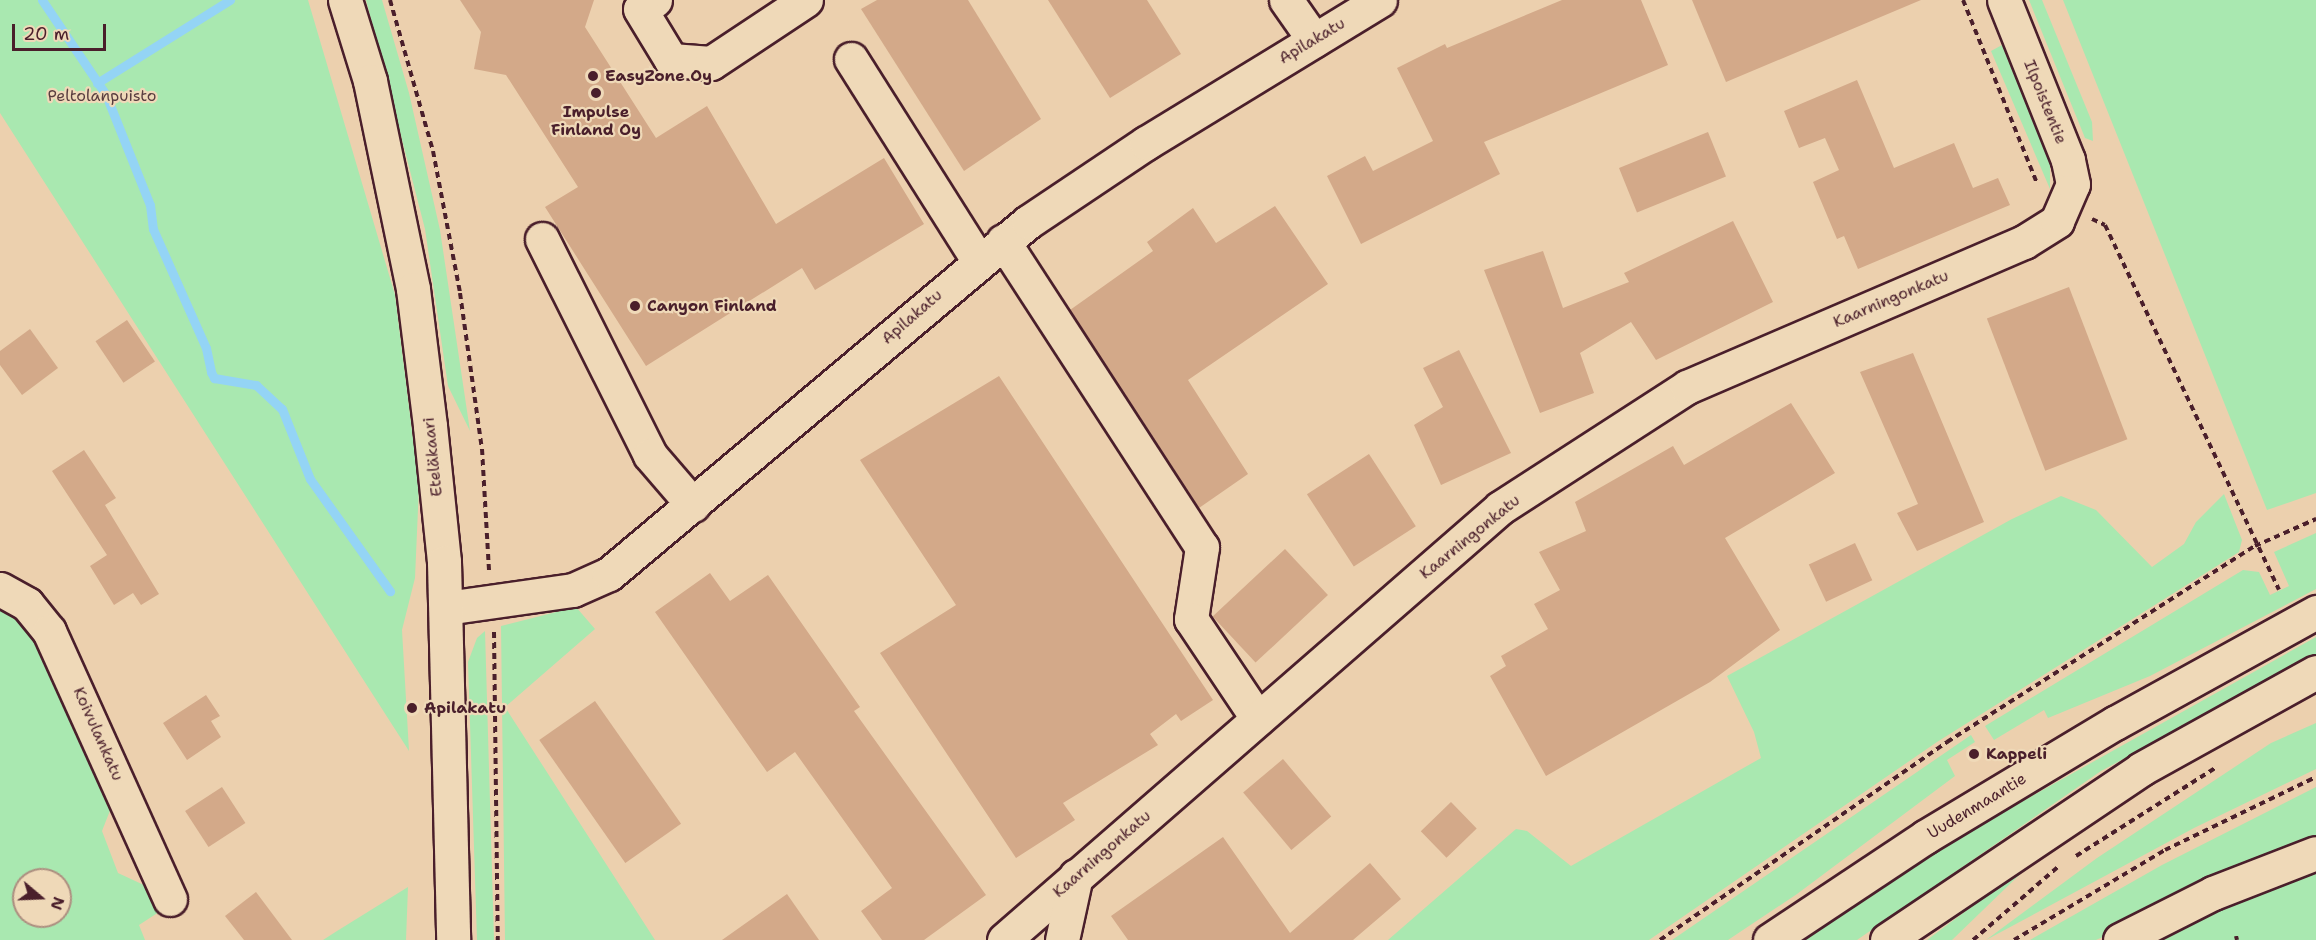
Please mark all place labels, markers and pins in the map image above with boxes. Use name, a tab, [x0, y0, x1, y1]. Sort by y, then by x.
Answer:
place label: EasyZone Oy	[605, 66, 712, 86]
marker: EasyZone Oy	[586, 69, 600, 83]
marker: Impulse Finland Oy	[589, 86, 603, 100]
place label: Impulse Finland Oy	[551, 102, 641, 140]
place label: Canyon Finland	[647, 296, 777, 316]
marker: Canyon Finland	[628, 299, 642, 313]
place label: Apilakatu	[424, 698, 506, 718]
marker: Apilakatu	[405, 701, 419, 715]
place label: Kappeli	[1986, 744, 2047, 764]
marker: Kappeli	[1967, 747, 1981, 761]

